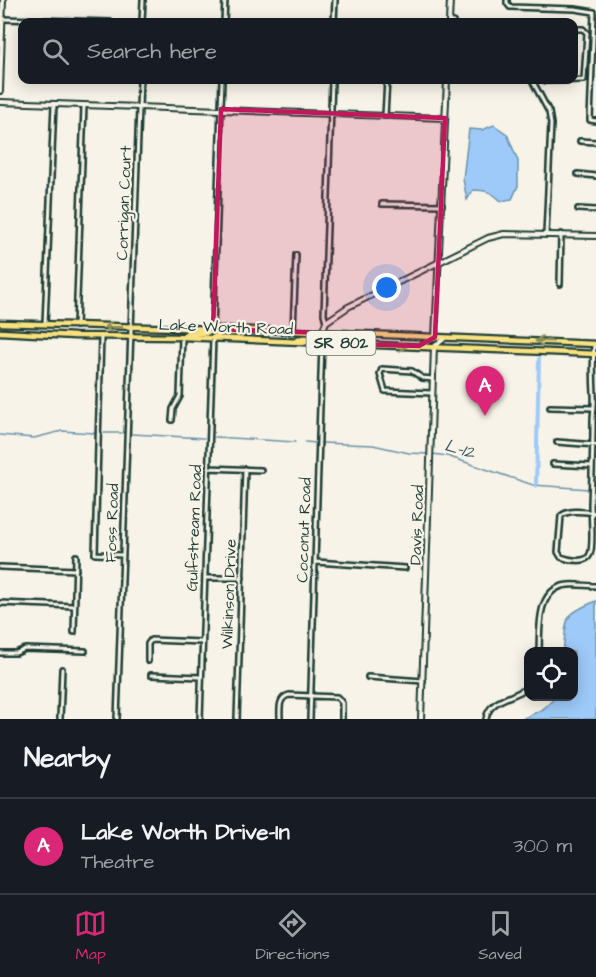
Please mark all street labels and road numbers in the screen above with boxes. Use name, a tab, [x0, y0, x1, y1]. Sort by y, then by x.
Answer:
street label: Corrigan Court	[111, 145, 138, 261]
street label: Lake Worth Road	[158, 314, 294, 340]
road number: SR 802	[306, 331, 376, 355]
street label: Gulfstream Road	[181, 464, 207, 592]
street label: Coconut Road	[291, 477, 317, 583]
street label: Foss Road	[100, 483, 124, 563]
street label: Davis Road	[405, 484, 429, 566]
street label: Wilkinson Drive	[216, 538, 242, 649]

